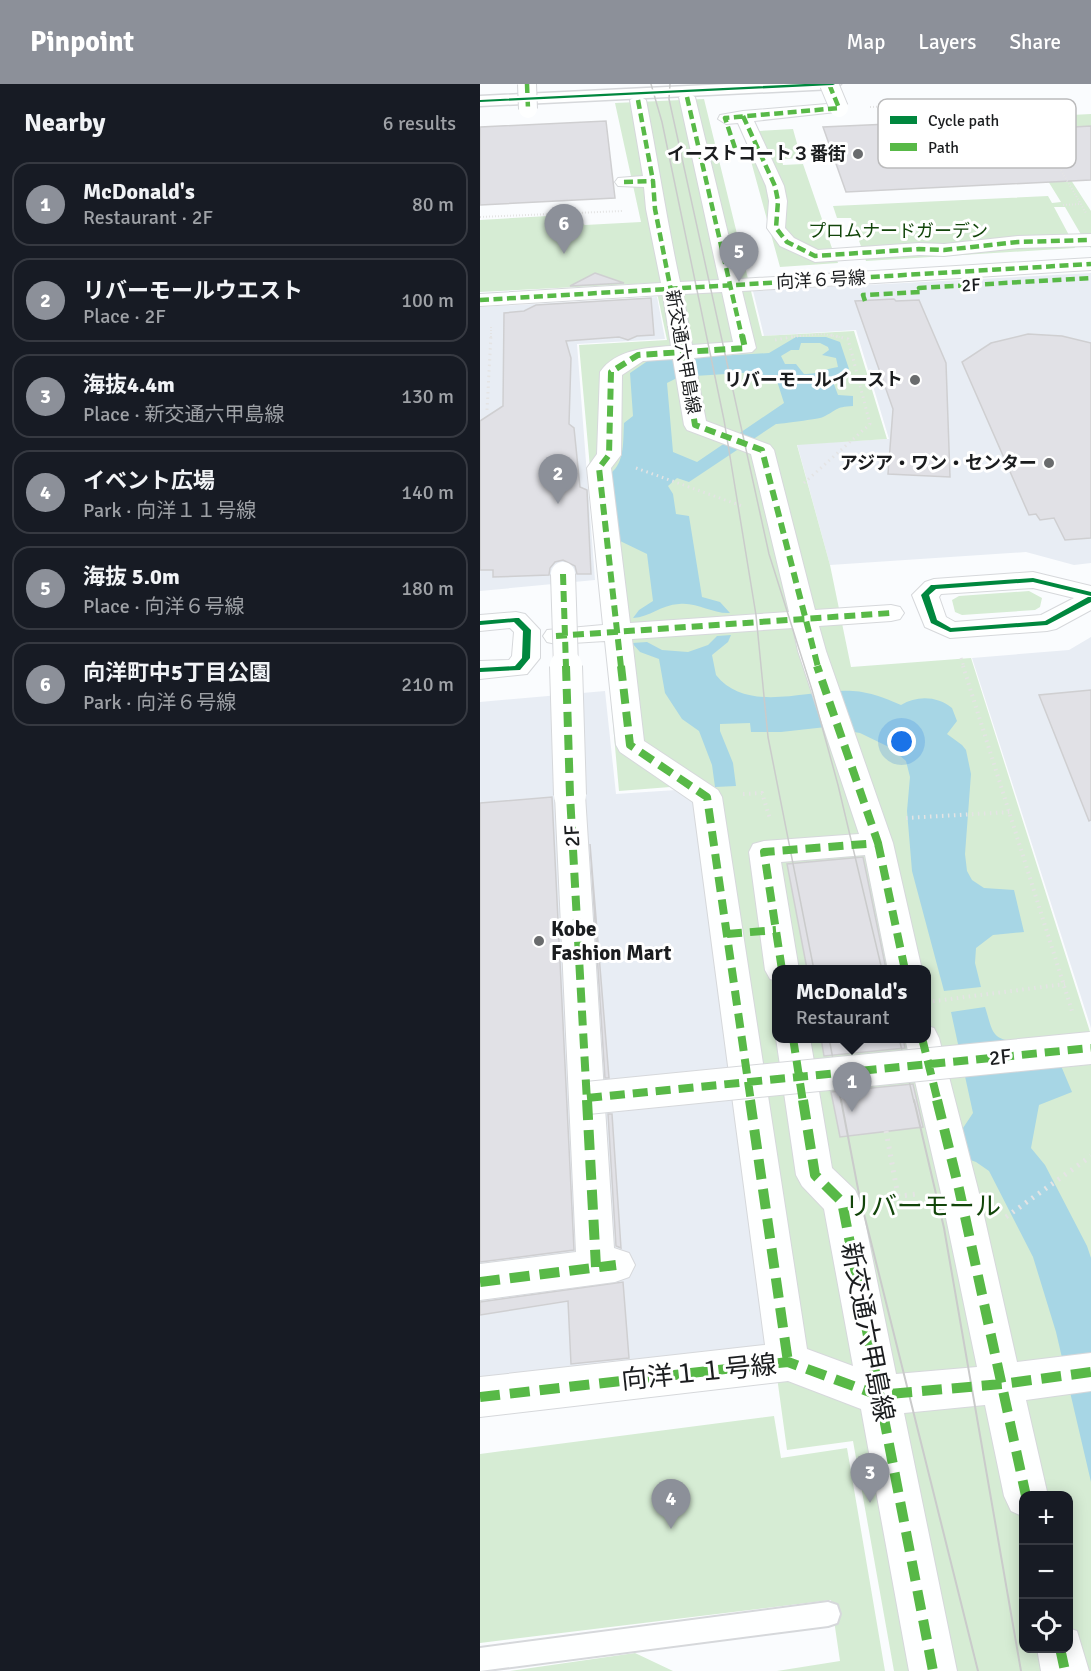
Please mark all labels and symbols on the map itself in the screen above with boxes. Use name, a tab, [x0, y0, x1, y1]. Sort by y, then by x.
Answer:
legend	[878, 99, 1076, 168]
text: Cycle path	[928, 111, 999, 131]
text: Path	[928, 138, 959, 158]
place label: イーストコート３番街	[667, 143, 846, 165]
marker: イーストコート３番街	[851, 147, 865, 161]
pin: 6	[544, 204, 584, 254]
park label: プロムナードガーデン	[808, 220, 988, 242]
pin: 5	[720, 232, 758, 282]
street label: 向洋６号線	[775, 267, 867, 293]
street label: 2F	[961, 274, 981, 296]
street label: 新交通六甲島線	[661, 288, 705, 416]
place label: リバーモールイースト	[724, 369, 903, 391]
marker: リバーモールイースト	[908, 373, 922, 387]
place label: アジア・ワン・センター	[840, 452, 1037, 474]
pin: 2	[538, 454, 578, 504]
marker: アジア・ワン・センター	[1042, 456, 1056, 470]
your location	[887, 727, 916, 756]
street label: 2F	[558, 824, 586, 848]
place label: Kobe Fashion Mart	[551, 916, 672, 966]
marker: Kobe Fashion Mart	[532, 934, 546, 948]
street label: 2F	[988, 1043, 1012, 1071]
pin: 1	[832, 1062, 872, 1112]
park label: リバーモール	[845, 1191, 1001, 1223]
street label: 新交通六甲島線	[834, 1240, 900, 1424]
street label: 向洋１１号線	[620, 1349, 778, 1397]
pin: 3	[850, 1454, 890, 1503]
pin: 4	[652, 1480, 690, 1529]

